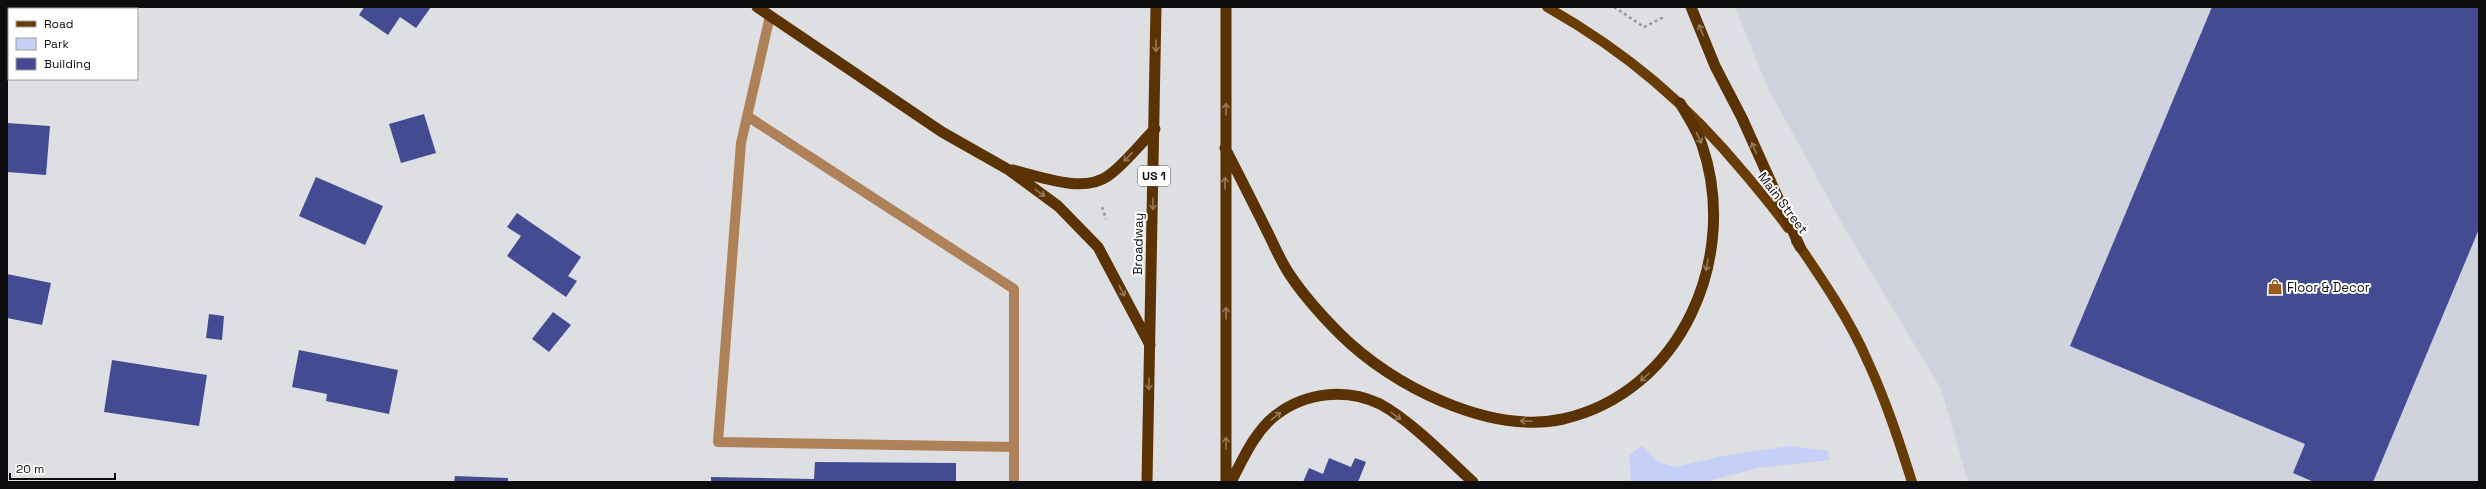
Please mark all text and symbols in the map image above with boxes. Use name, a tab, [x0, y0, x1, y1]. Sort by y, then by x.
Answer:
legend	[8, 8, 138, 80]
text: Road	[44, 16, 73, 32]
one-way arrow	[1696, 24, 1704, 36]
text: Park	[44, 36, 69, 52]
one-way arrow	[1152, 39, 1160, 52]
text: Building	[44, 56, 91, 72]
one-way arrow	[1222, 103, 1230, 116]
one-way arrow	[1695, 131, 1703, 143]
one-way arrow	[1750, 143, 1757, 155]
one-way arrow	[1123, 152, 1133, 162]
road number: US 1	[1138, 166, 1170, 186]
street label: Main Street	[1754, 169, 1812, 237]
one-way arrow	[1222, 177, 1229, 190]
one-way arrow	[1034, 189, 1045, 197]
one-way arrow	[1150, 197, 1157, 210]
street label: Broadway	[1129, 213, 1147, 275]
one-way arrow	[1703, 258, 1711, 271]
shop icon: Floor & Decor	[2266, 278, 2284, 296]
place label: Floor & Decor	[2287, 279, 2370, 296]
one-way arrow	[1119, 285, 1126, 297]
one-way arrow	[1222, 307, 1230, 320]
one-way arrow	[1640, 372, 1650, 382]
one-way arrow	[1145, 377, 1153, 390]
one-way arrow	[1391, 411, 1402, 420]
one-way arrow	[1271, 412, 1282, 420]
one-way arrow	[1520, 417, 1533, 424]
one-way arrow	[1222, 437, 1230, 450]
scale bar	[10, 455, 115, 481]
text: 20 m	[16, 461, 44, 477]

